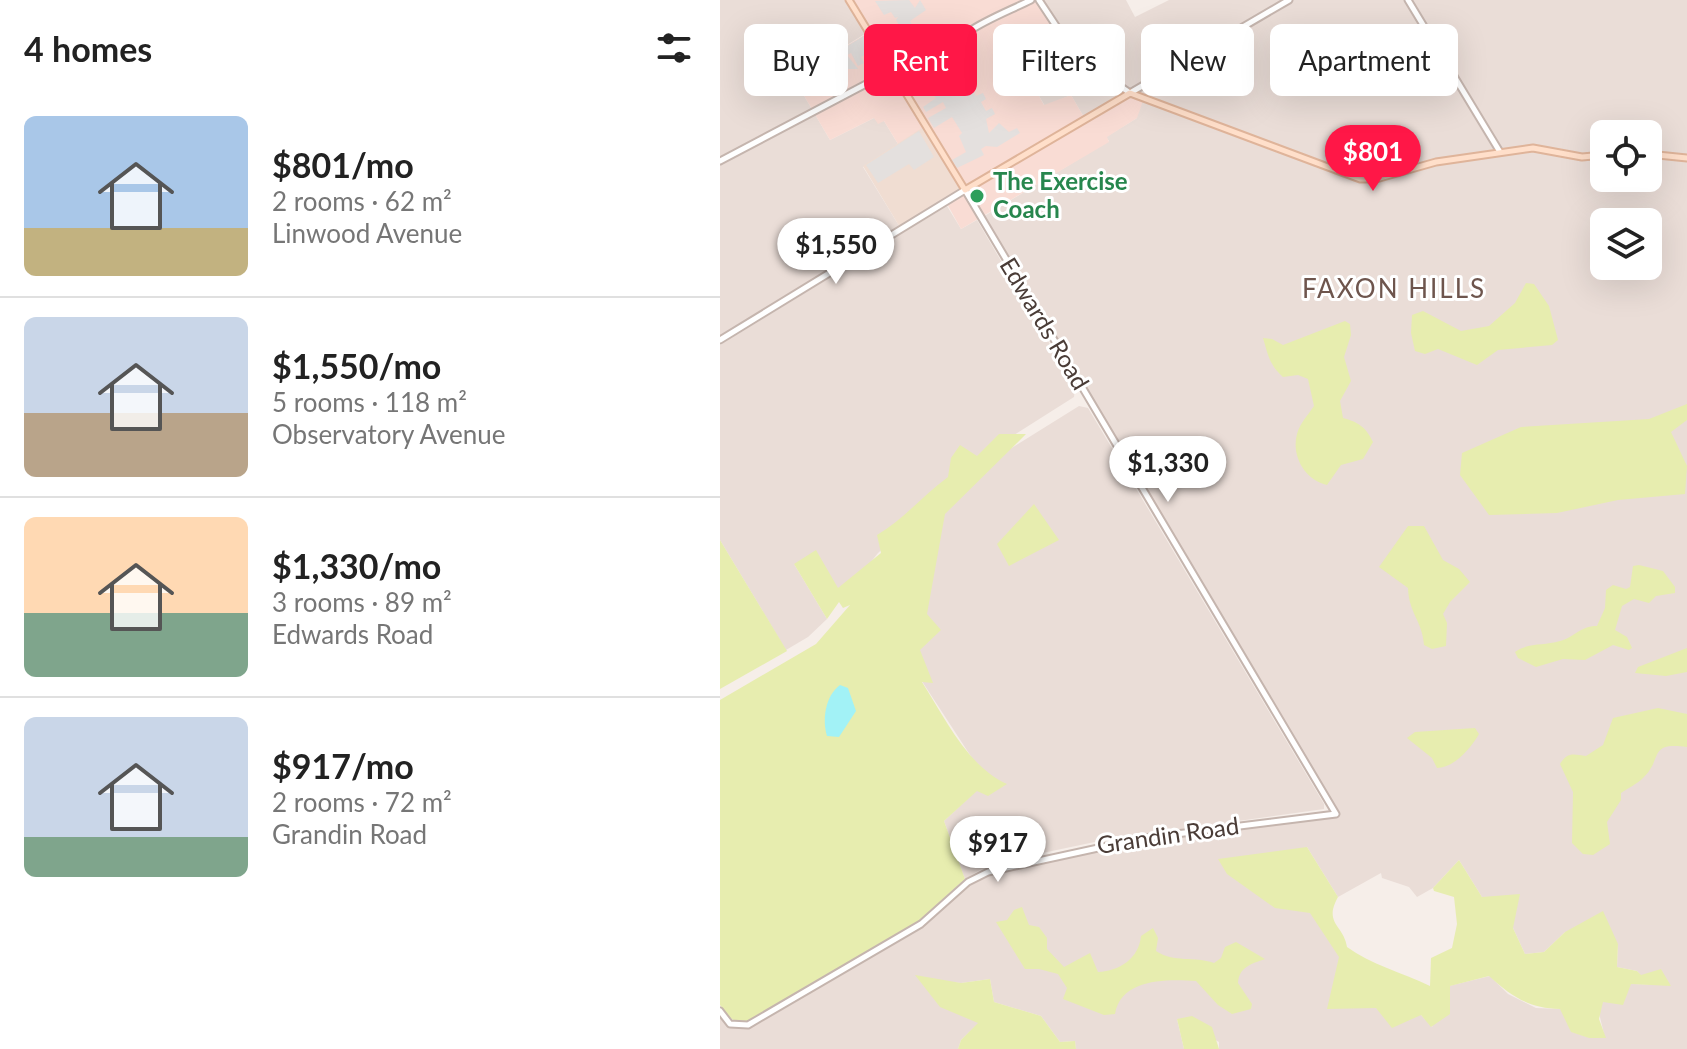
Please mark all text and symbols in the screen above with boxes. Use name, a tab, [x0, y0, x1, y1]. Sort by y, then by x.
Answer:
chip: Buy	[744, 24, 848, 96]
chip: Rent	[864, 24, 977, 96]
chip: Filters	[993, 24, 1125, 96]
chip: New	[1141, 24, 1254, 96]
chip: Apartment	[1270, 24, 1458, 96]
icon: filters	[652, 26, 696, 70]
text: 4 homes	[24, 28, 152, 69]
map controls	[1590, 120, 1662, 280]
button: locate	[1590, 120, 1662, 192]
pin: $801	[1326, 125, 1420, 193]
text: $801	[1343, 135, 1403, 167]
text: $801/mo	[272, 144, 414, 185]
icon: home	[88, 148, 184, 244]
place label: The Exercise Coach	[993, 166, 1128, 223]
text: 2 rooms · 62 m²	[272, 185, 452, 217]
marker: The Exercise Coach	[968, 187, 986, 205]
button: layers	[1590, 208, 1662, 280]
text: Linwood Avenue	[272, 217, 462, 249]
pin: $1,550	[771, 218, 901, 286]
text: $1,550	[795, 228, 877, 260]
street label: Edwards Road	[995, 252, 1096, 395]
district label: FAXON HILLS	[1302, 272, 1486, 304]
text: $1,550/mo	[272, 345, 441, 386]
icon: home	[88, 349, 184, 445]
text: 5 rooms · 118 m²	[272, 386, 467, 418]
text: Observatory Avenue	[272, 418, 506, 450]
pin: $1,330	[1103, 436, 1233, 504]
text: $1,330	[1127, 446, 1209, 478]
text: $1,330/mo	[272, 545, 441, 586]
icon: home	[88, 549, 184, 645]
text: 3 rooms · 89 m²	[272, 586, 452, 618]
text: Edwards Road	[272, 618, 433, 650]
text: $917/mo	[272, 745, 414, 786]
icon: home	[88, 749, 184, 845]
text: 2 rooms · 72 m²	[272, 786, 452, 818]
street label: Grandin Road	[1095, 810, 1241, 859]
pin: $917	[951, 816, 1045, 884]
text: Grandin Road	[272, 818, 427, 850]
text: $917	[968, 826, 1028, 858]

